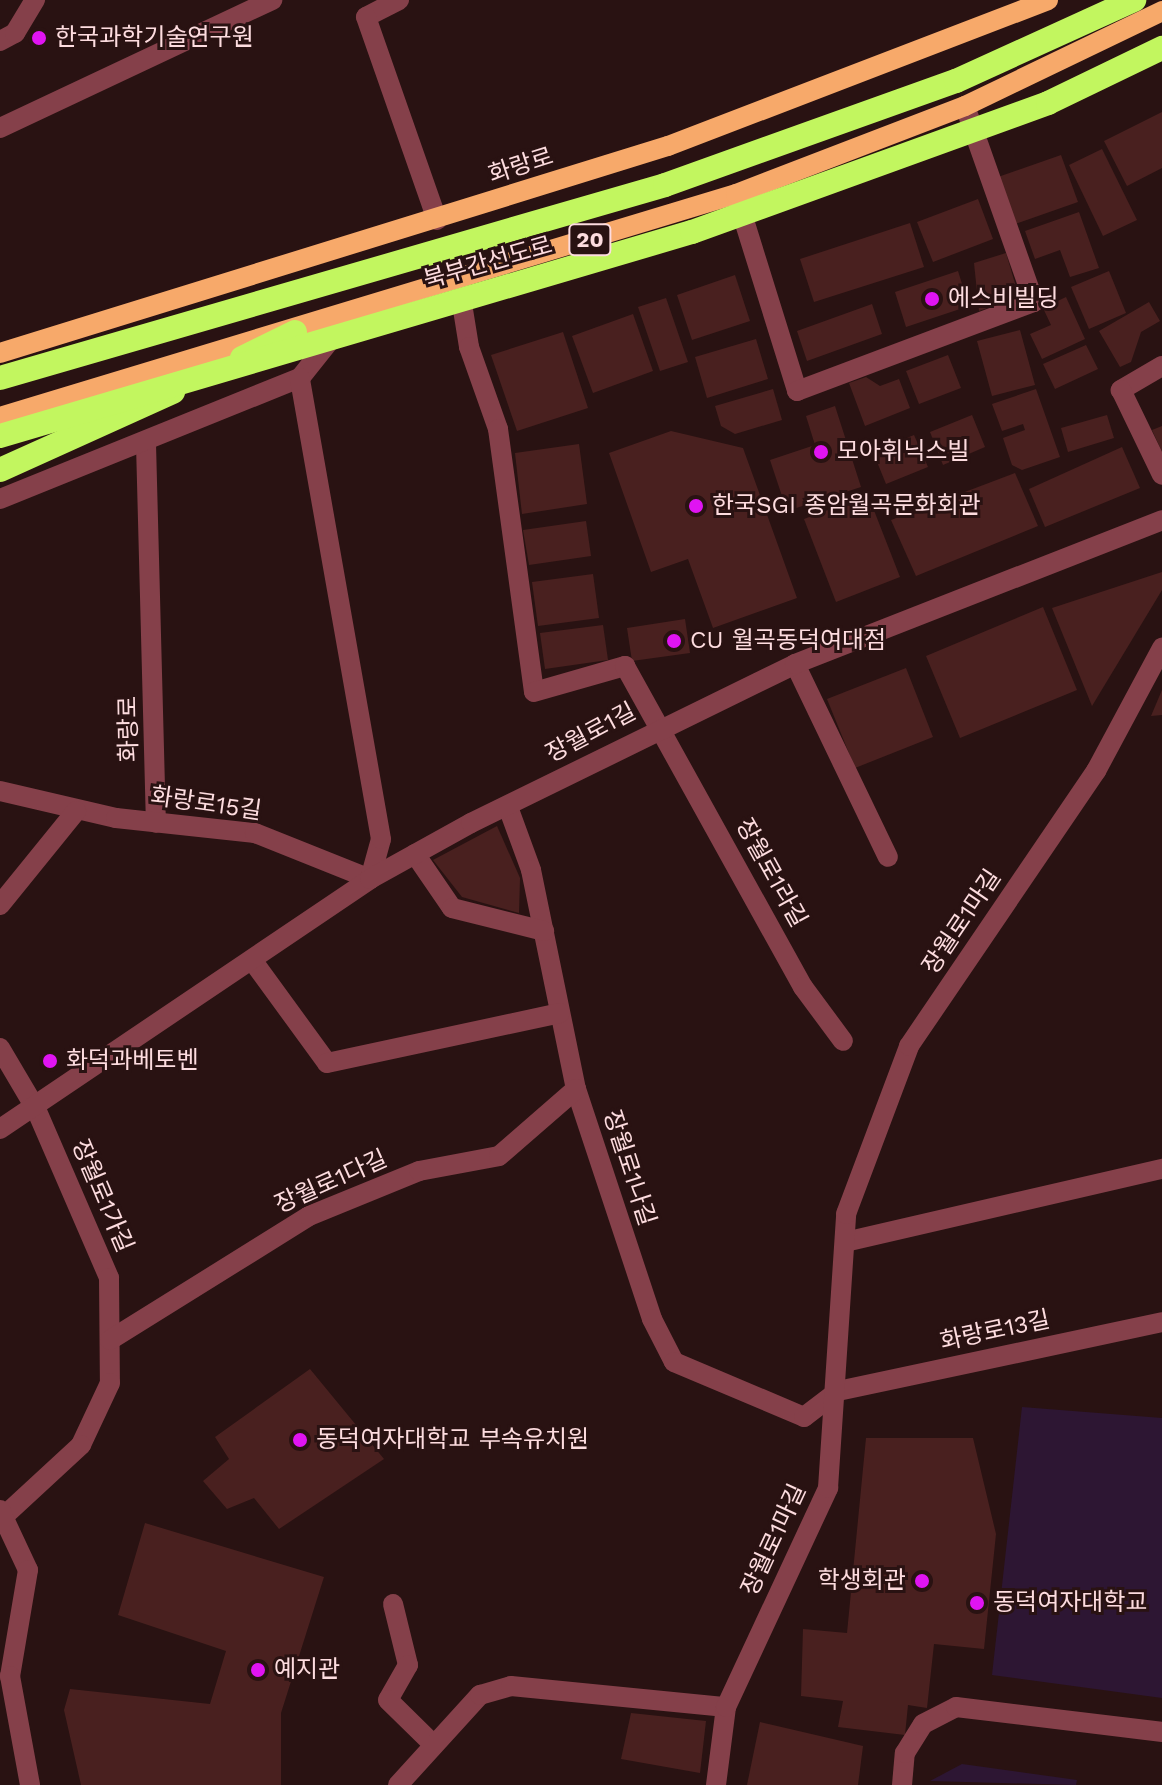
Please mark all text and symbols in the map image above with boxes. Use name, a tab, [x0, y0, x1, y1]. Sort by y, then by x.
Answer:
place label: 한국과학기술연구원	[55, 24, 254, 52]
marker: 한국과학기술연구원	[30, 29, 48, 47]
street label: 화랑로	[485, 142, 557, 190]
road number: 20	[568, 222, 612, 258]
street label: 북부간선도로	[420, 231, 556, 295]
place label: 에스비빌딩	[948, 285, 1058, 313]
marker: 에스비빌딩	[923, 290, 941, 308]
place label: 모아휘닉스빌	[837, 438, 969, 466]
marker: 모아휘닉스빌	[812, 443, 830, 461]
place label: 한국SGI 종암월곡문화회관	[712, 492, 981, 520]
marker: 한국SGI 종암월곡문화회관	[687, 497, 705, 515]
place label: CU 월곡동덕여대점	[690, 627, 886, 655]
marker: CU 월곡동덕여대점	[665, 632, 683, 650]
street label: 화랑로	[114, 696, 144, 762]
street label: 장월로1길	[541, 697, 641, 769]
street label: 화랑로15길	[149, 782, 263, 826]
street label: 장월로1라길	[729, 814, 813, 932]
street label: 장월로1마길	[917, 864, 1007, 980]
place label: 화덕과베토벤	[66, 1047, 198, 1075]
marker: 화덕과베토벤	[41, 1052, 59, 1070]
street label: 장월로1나길	[597, 1107, 661, 1229]
street label: 장월로1가길	[65, 1135, 139, 1257]
street label: 장월로1다길	[270, 1144, 392, 1220]
street label: 화랑로13길	[937, 1305, 1053, 1357]
place label: 동덕여자대학교 부속유치원	[316, 1426, 589, 1454]
marker: 동덕여자대학교 부속유치원	[291, 1431, 309, 1449]
street label: 장월로1마길	[736, 1480, 812, 1600]
place label: 학생회관	[818, 1567, 906, 1595]
marker: 학생회관	[913, 1572, 931, 1590]
place label: 동덕여자대학교	[993, 1589, 1148, 1617]
marker: 동덕여자대학교	[968, 1594, 986, 1612]
place label: 예지관	[274, 1656, 340, 1684]
marker: 예지관	[249, 1661, 267, 1679]

